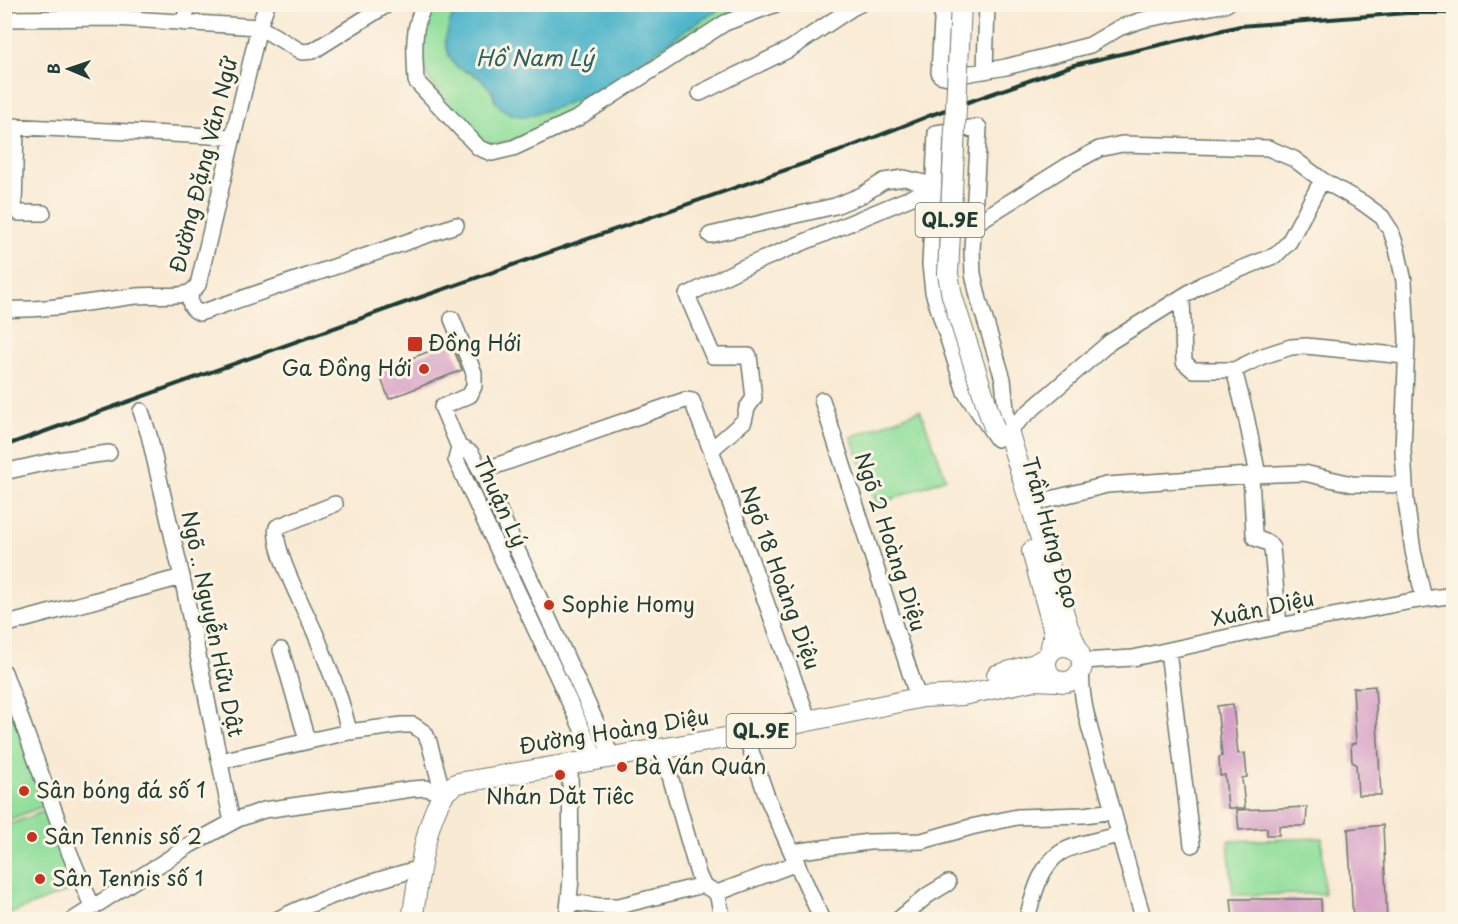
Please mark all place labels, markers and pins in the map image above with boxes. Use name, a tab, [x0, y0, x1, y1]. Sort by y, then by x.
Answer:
place label: Đồng Hới	[428, 326, 522, 358]
marker: Đồng Hới	[406, 335, 424, 353]
place label: Ga Đồng Hới	[281, 351, 412, 383]
marker: Ga Đồng Hới	[417, 362, 431, 376]
place label: Sophie Homy	[561, 587, 695, 619]
marker: Sophie Homy	[542, 598, 556, 612]
place label: Bà Ván Quán	[634, 749, 766, 781]
marker: Bà Ván Quán	[615, 760, 629, 774]
marker: Nhán Dăt Tiêc	[553, 768, 567, 782]
place label: Sân bóng đá số 1	[36, 773, 206, 805]
place label: Nhán Dăt Tiêc	[486, 779, 634, 811]
marker: Sân bóng đá số 1	[17, 784, 31, 798]
place label: Sân Tennis số 2	[44, 819, 202, 851]
marker: Sân Tennis số 2	[25, 830, 39, 844]
place label: Sân Tennis số 1	[52, 861, 203, 893]
marker: Sân Tennis số 1	[33, 872, 47, 886]

